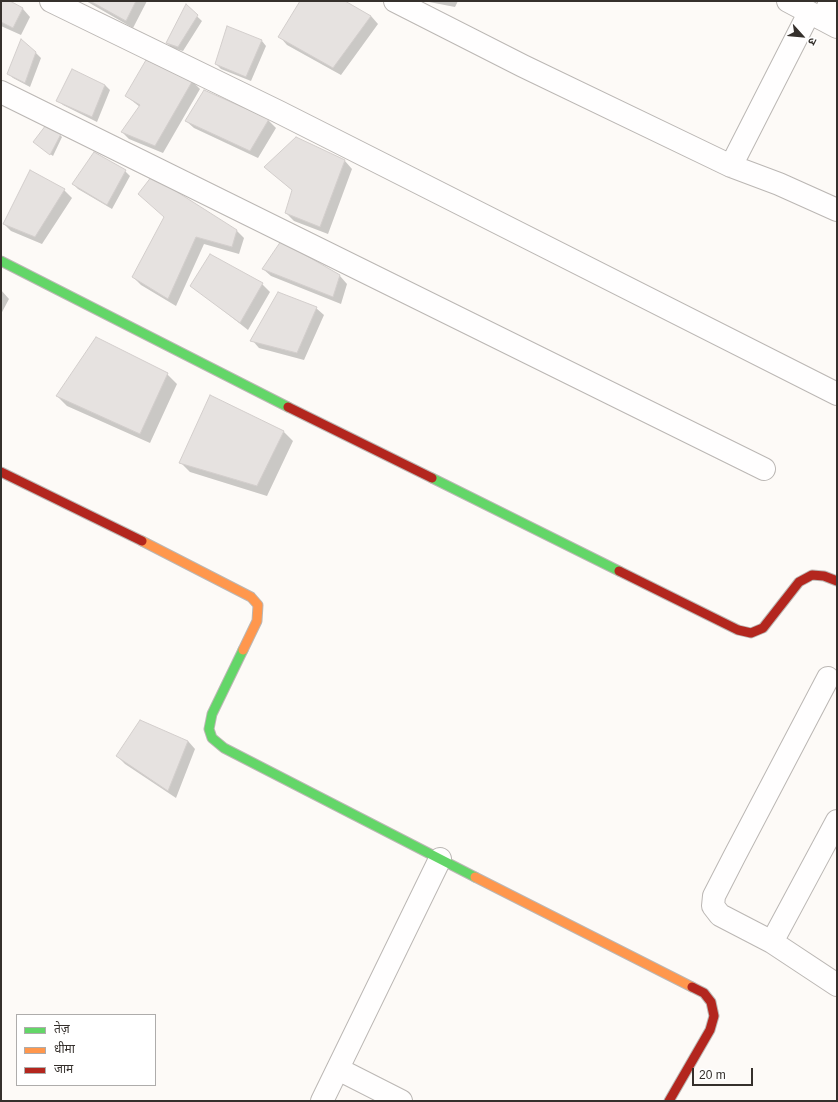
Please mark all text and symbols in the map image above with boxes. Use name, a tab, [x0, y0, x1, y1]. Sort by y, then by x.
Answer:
north arrow	[782, 16, 822, 56]
text: उ	[806, 36, 819, 47]
legend	[16, 1014, 156, 1086]
text: तेज़	[54, 1022, 70, 1036]
text: धीमा	[54, 1042, 75, 1056]
scale bar	[694, 1060, 755, 1086]
text: जाम	[54, 1062, 73, 1076]
text: 20 m	[699, 1068, 726, 1082]

